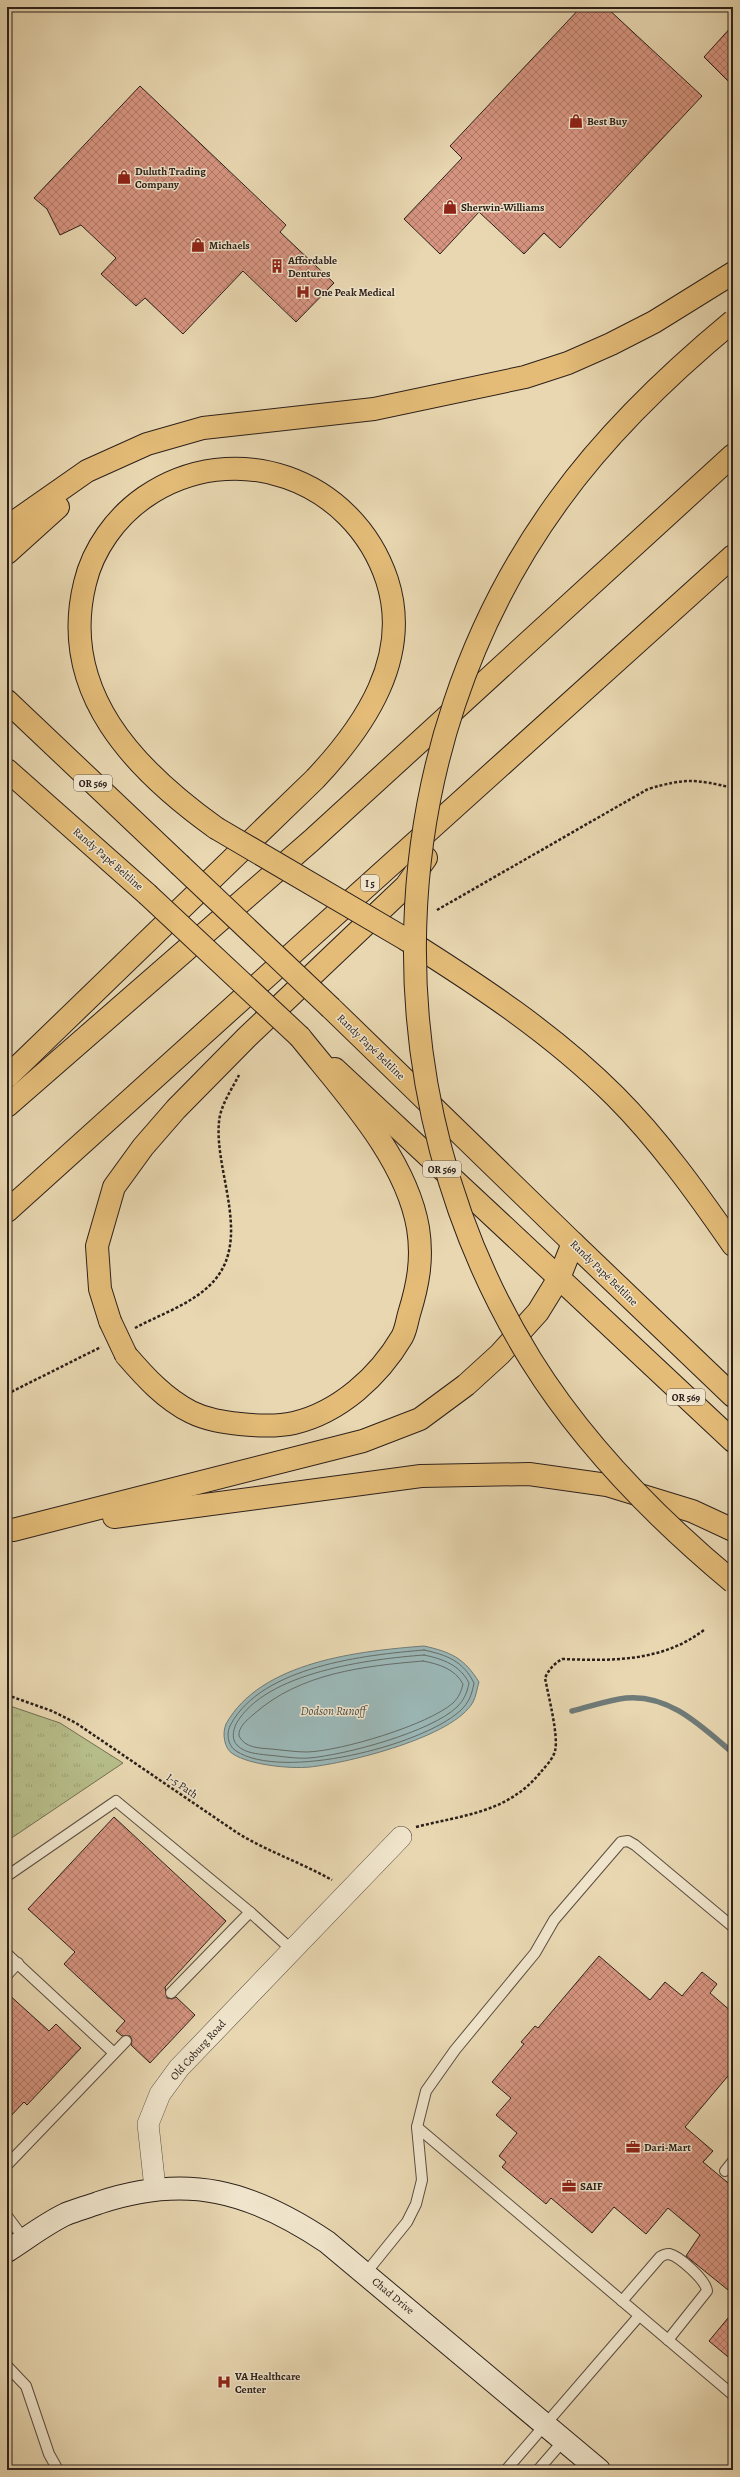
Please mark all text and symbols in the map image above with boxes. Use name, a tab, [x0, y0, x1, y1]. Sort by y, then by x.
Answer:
shop icon: Best Buy	[568, 113, 584, 129]
place label: Best Buy	[587, 114, 628, 129]
place label: Duluth Trading Company	[135, 164, 206, 192]
shop icon: Duluth Trading Company	[116, 169, 132, 185]
shop icon: Sherwin-Williams	[442, 199, 458, 215]
place label: Sherwin-Williams	[461, 200, 545, 215]
shop icon: Michaels	[190, 237, 206, 253]
place label: Michaels	[209, 238, 250, 253]
place label: Affordable Dentures	[287, 253, 337, 281]
building icon: Affordable Dentures	[269, 258, 285, 274]
hospital icon: One Peak Medical	[295, 284, 311, 300]
place label: One Peak Medical	[314, 285, 395, 300]
road number: OR 569	[74, 775, 112, 791]
street label: Randy Papé Beltline	[70, 824, 147, 894]
road number: I 5	[361, 875, 379, 891]
street label: Randy Papé Beltline	[334, 1011, 408, 1083]
road number: OR 569	[423, 1161, 461, 1177]
street label: Randy Papé Beltline	[567, 1237, 641, 1309]
road number: OR 569	[667, 1389, 705, 1405]
water label: Dodson Runoff	[301, 1703, 368, 1719]
street label: I-5 Path	[163, 1770, 201, 1802]
street label: Old Coburg Road	[167, 2016, 229, 2084]
office icon: Dari-Mart	[625, 2139, 641, 2155]
place label: Dari-Mart	[644, 2140, 691, 2155]
office icon: SAIF	[561, 2178, 577, 2194]
place label: SAIF	[580, 2179, 603, 2194]
street label: Chad Drive	[369, 2274, 417, 2318]
place label: VA Healthcare Center	[234, 2369, 300, 2397]
hospital icon: VA Healthcare Center	[216, 2374, 232, 2390]

